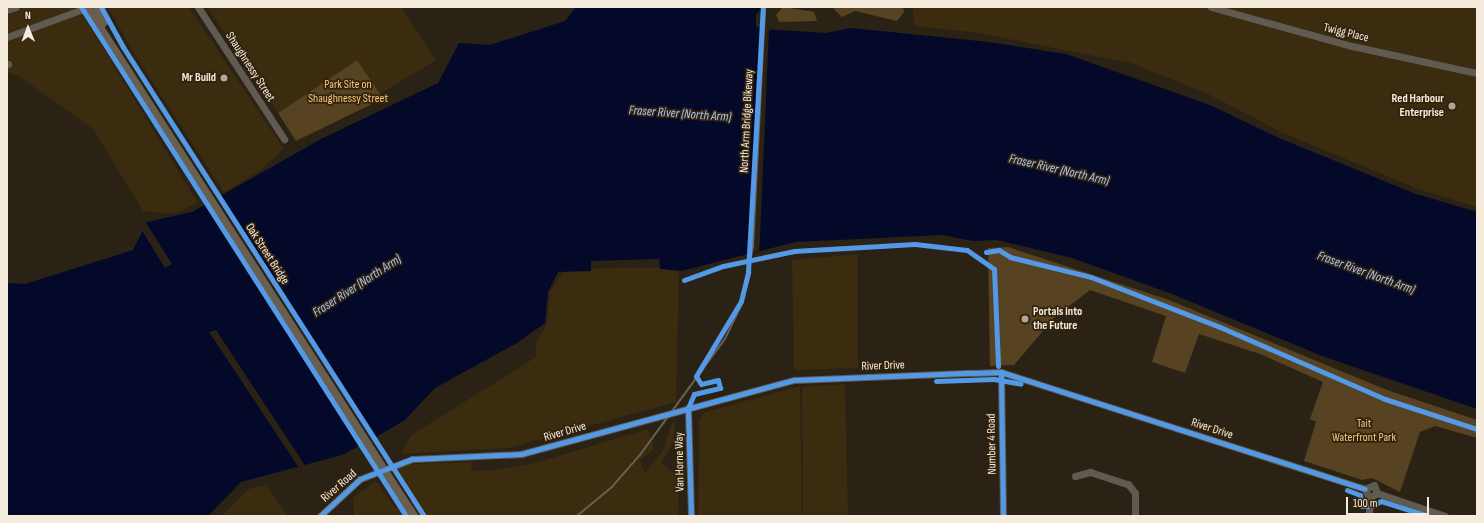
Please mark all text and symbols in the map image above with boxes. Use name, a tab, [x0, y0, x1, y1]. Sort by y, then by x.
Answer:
north arrow	[8, 8, 48, 48]
text: N	[25, 9, 31, 22]
street label: Twigg Place	[1322, 20, 1370, 46]
street label: Shaughnessy Street	[222, 29, 278, 105]
street label: North Arm Bridge Bikeway	[737, 69, 757, 173]
place label: Mr Build	[182, 71, 216, 85]
marker: Mr Build	[219, 73, 229, 83]
park label: Park Site on Shaughnessy Street	[308, 78, 388, 106]
place label: Red Harbour Enterprise	[1392, 92, 1444, 120]
marker: Red Harbour Enterprise	[1447, 101, 1457, 111]
water label: Fraser River (North Arm)	[628, 103, 732, 125]
water label: Fraser River (North Arm)	[1007, 151, 1111, 189]
street label: Oak Street Bridge	[242, 221, 292, 287]
water label: Fraser River (North Arm)	[1315, 248, 1417, 298]
water label: Fraser River (North Arm)	[310, 252, 404, 320]
place label: Portals into the Future	[1033, 305, 1082, 333]
marker: Portals into the Future	[1020, 314, 1030, 324]
street label: River Drive	[861, 358, 905, 374]
street label: Number 4 Road	[984, 413, 1000, 475]
street label: River Drive	[1189, 415, 1235, 443]
park label: Tait Waterfront Park	[1332, 417, 1396, 445]
street label: River Drive	[542, 419, 588, 445]
street label: Van Horne Way	[672, 432, 688, 492]
street label: River Road	[318, 467, 360, 505]
scale bar	[1348, 489, 1431, 515]
text: 100 m	[1353, 496, 1378, 511]

